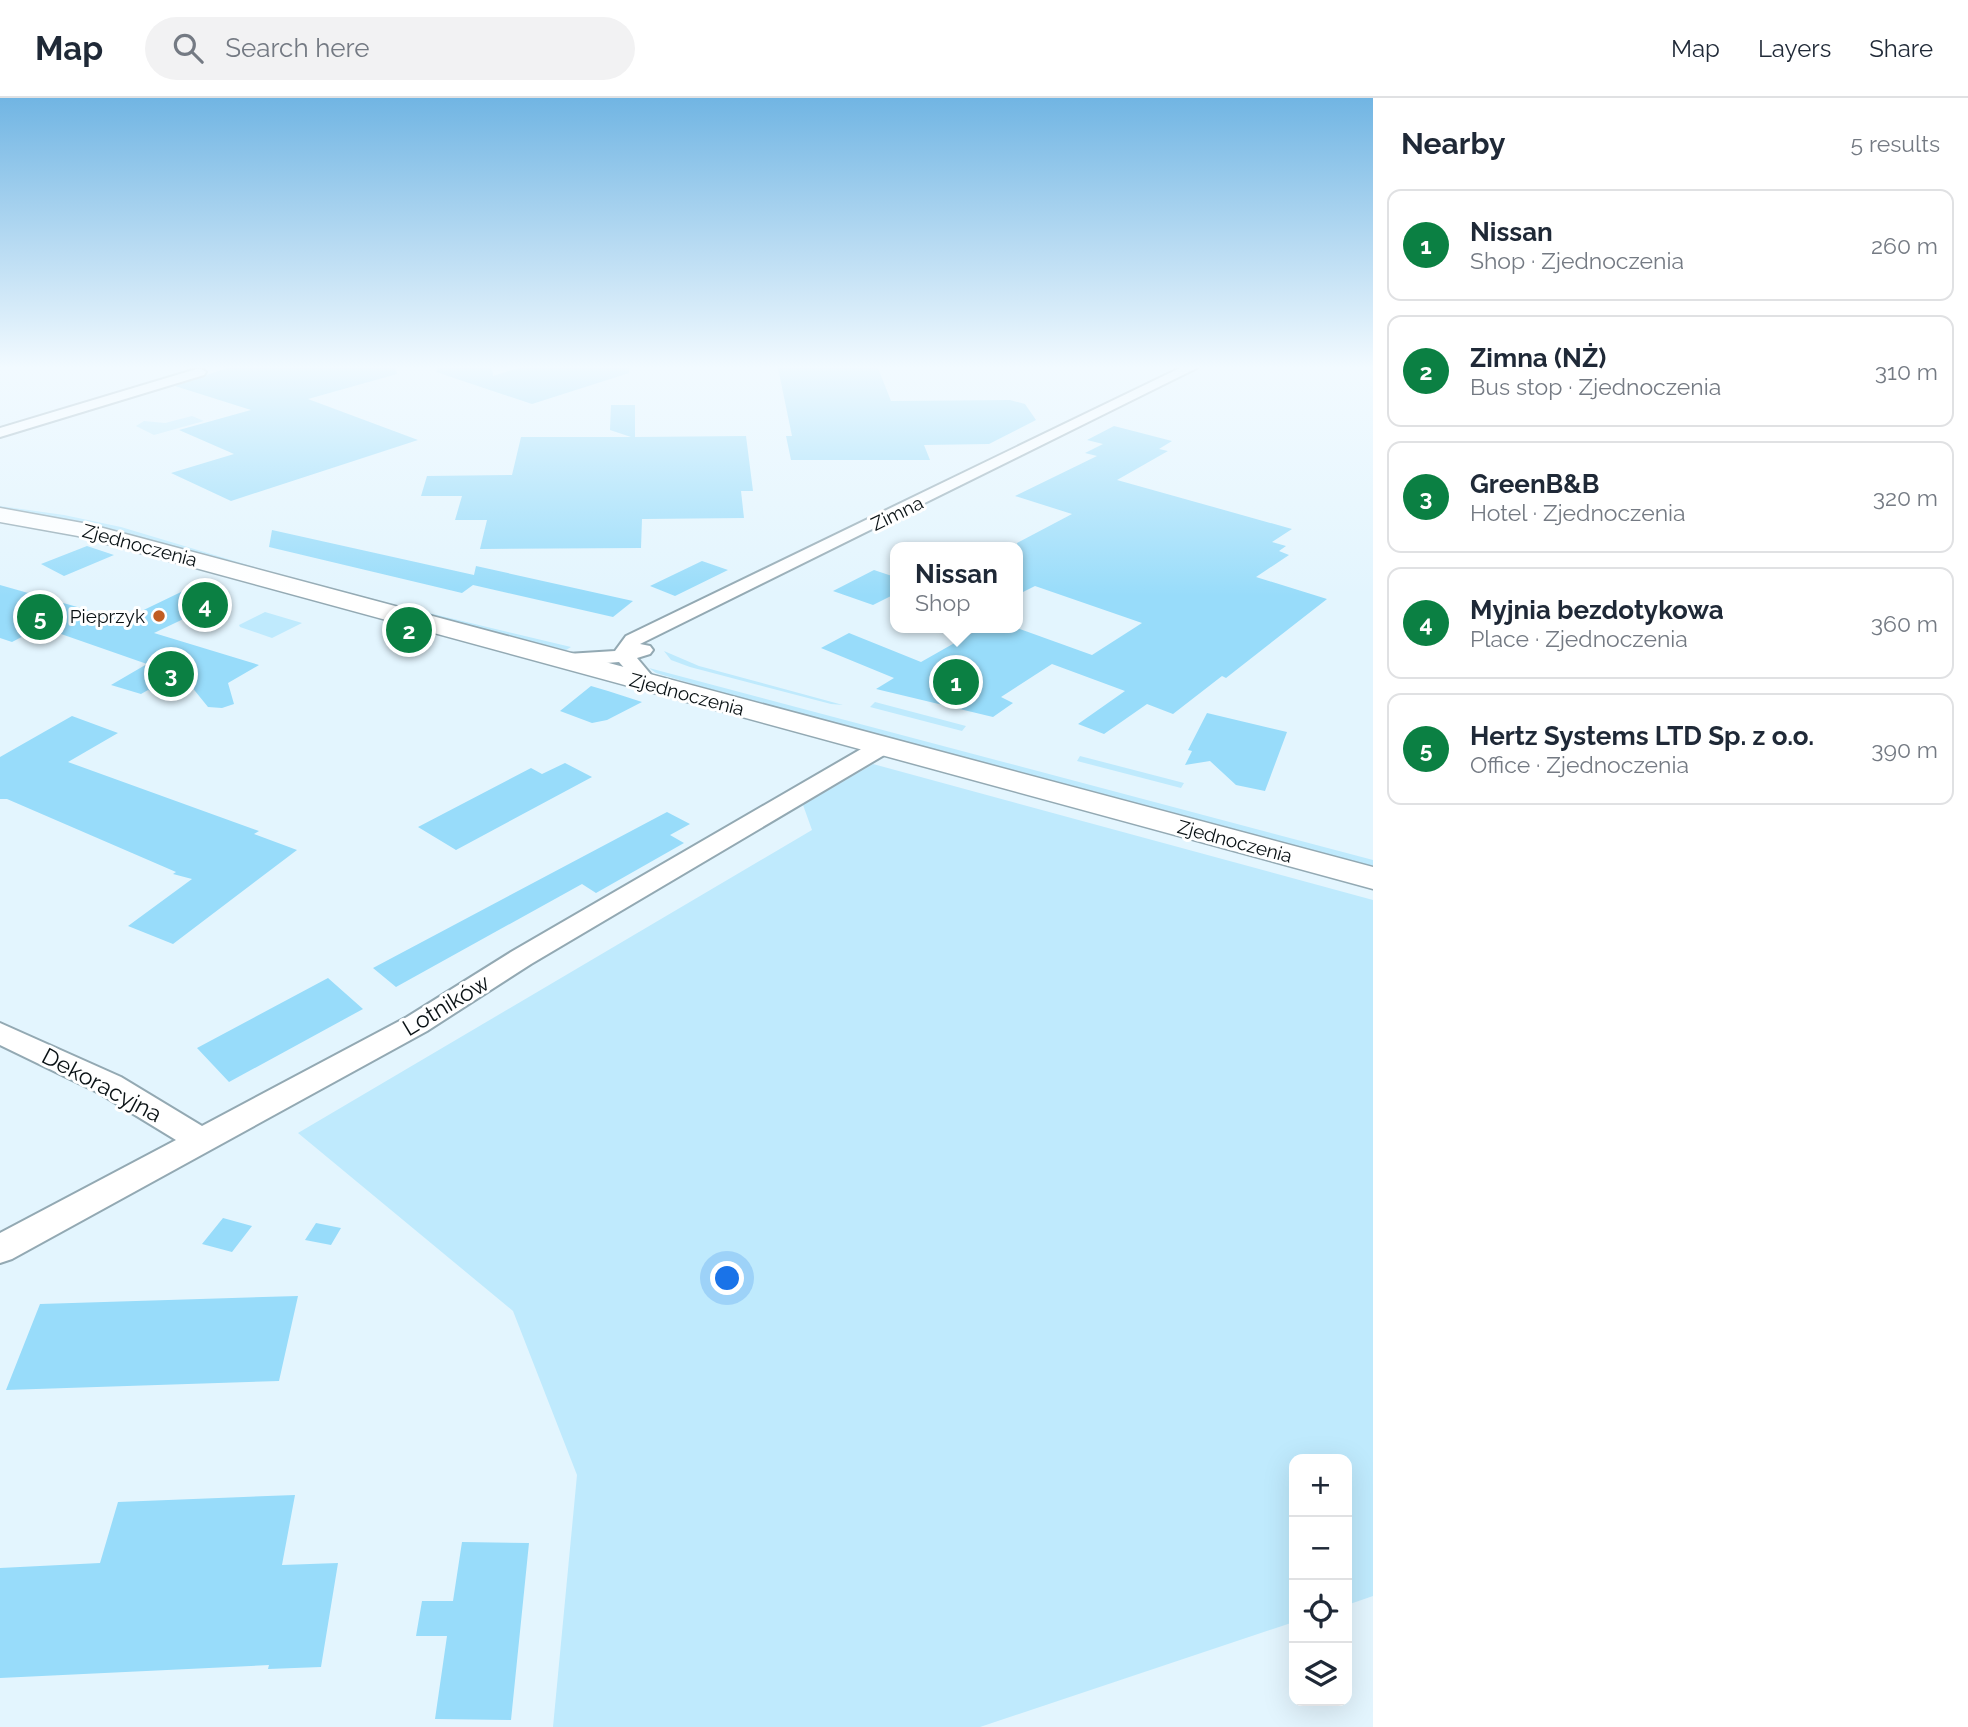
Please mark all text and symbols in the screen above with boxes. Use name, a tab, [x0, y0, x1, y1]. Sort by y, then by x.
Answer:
search box	[145, 17, 635, 80]
text: Map	[35, 29, 103, 68]
icon: search	[169, 29, 207, 67]
text: Search here	[225, 33, 370, 63]
text: Map	[1671, 34, 1720, 63]
text: Layers	[1758, 34, 1831, 63]
text: Share	[1869, 34, 1933, 63]
text: Nearby	[1401, 126, 1505, 161]
text: 5 results	[1851, 130, 1940, 157]
text: Nissan	[1470, 217, 1553, 247]
text: 1	[1420, 232, 1432, 259]
text: 260 m	[1871, 232, 1938, 259]
text: Shop · Zjednoczenia	[1470, 247, 1684, 274]
text: Zimna (NŻ)	[1470, 343, 1606, 373]
text: 2	[1420, 358, 1432, 385]
text: 310 m	[1875, 358, 1938, 385]
text: Bus stop · Zjednoczenia	[1470, 373, 1721, 400]
text: GreenB&B	[1470, 469, 1599, 499]
text: 3	[1420, 484, 1432, 511]
text: 320 m	[1873, 484, 1938, 511]
street label: Zimna	[867, 491, 927, 535]
text: Hotel · Zjednoczenia	[1470, 499, 1686, 526]
street label: Zjednoczenia	[80, 519, 200, 571]
popup	[890, 542, 1023, 633]
text: Nissan	[915, 559, 998, 589]
pin: 4	[182, 579, 228, 631]
text: Shop	[915, 589, 970, 616]
pin: 5	[17, 591, 63, 643]
text: Myjnia bezdotykowa	[1470, 595, 1724, 625]
pin: 2	[386, 604, 432, 656]
place label: Pieprzyk	[70, 605, 145, 627]
marker: Pieprzyk	[151, 608, 167, 624]
text: 4	[1419, 610, 1433, 637]
text: 360 m	[1871, 610, 1938, 637]
text: Place · Zjednoczenia	[1470, 625, 1688, 652]
pin: 3	[148, 648, 194, 700]
pin: 1	[933, 656, 979, 708]
street label: Zjednoczenia	[627, 668, 747, 720]
text: Hertz Systems LTD Sp. z o.o.	[1470, 721, 1814, 751]
text: 5	[1420, 736, 1432, 763]
text: 390 m	[1871, 736, 1938, 763]
text: Office · Zjednoczenia	[1470, 751, 1689, 778]
street label: Zjednoczenia	[1175, 815, 1295, 867]
street label: Lotników	[398, 968, 494, 1041]
street label: Dekoracyjna	[38, 1042, 167, 1127]
your location	[710, 1261, 744, 1295]
map controls	[1289, 1454, 1352, 1706]
button: +	[1289, 1454, 1352, 1517]
button: −	[1289, 1517, 1352, 1580]
button: locate	[1289, 1580, 1352, 1643]
button: layers	[1289, 1643, 1352, 1706]

